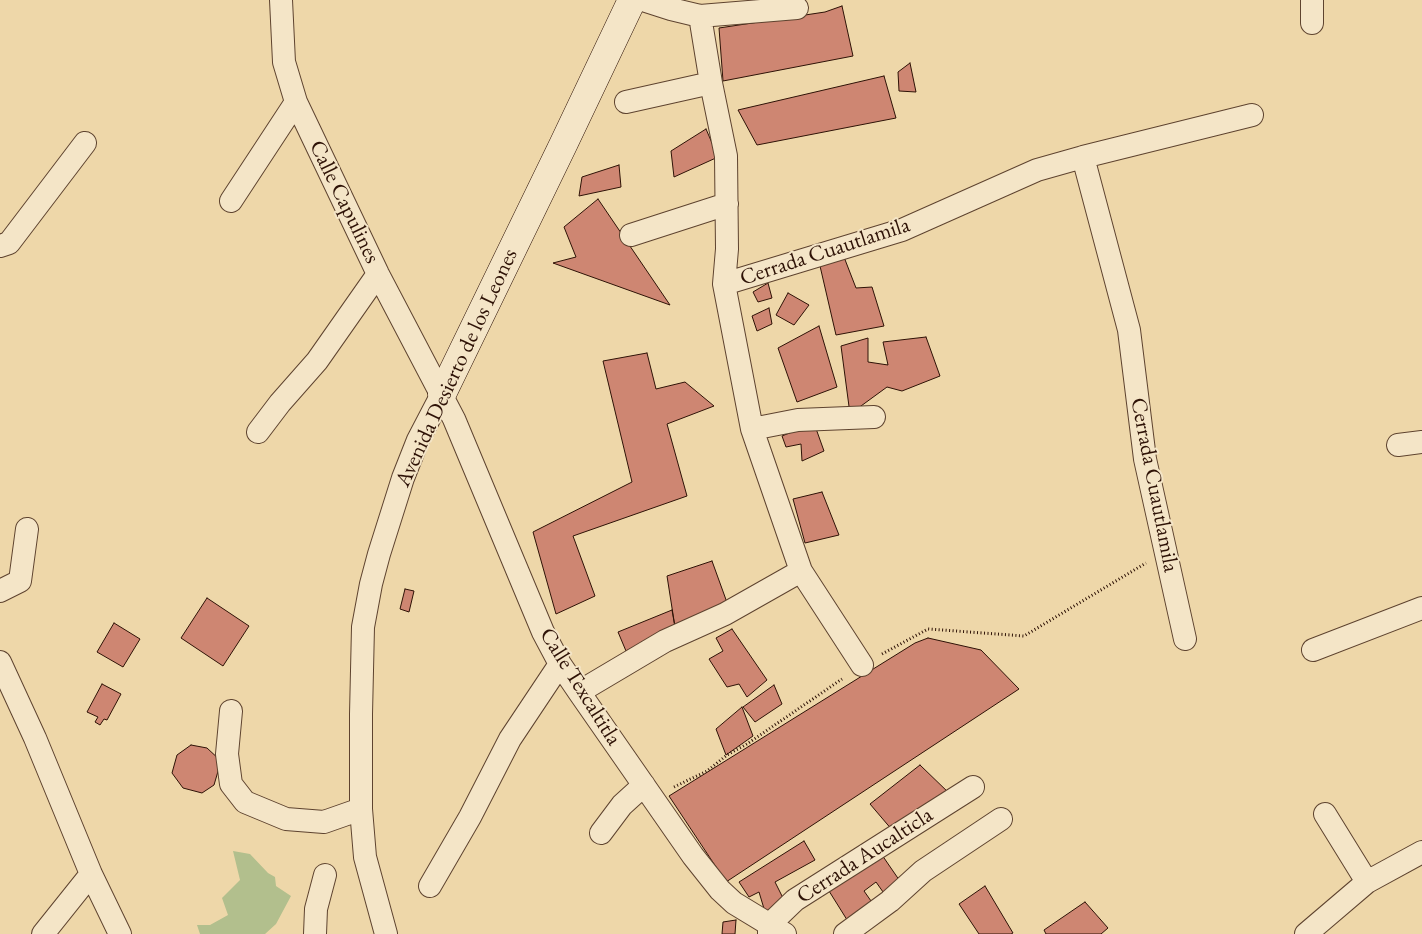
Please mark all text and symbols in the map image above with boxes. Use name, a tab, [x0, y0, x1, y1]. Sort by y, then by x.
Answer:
street label: Calle Capulines	[303, 136, 385, 268]
street label: Cerrada Cuautlamila	[737, 212, 913, 292]
street label: Avenida Desierto de los Leones	[390, 245, 524, 491]
street label: Cerrada Cuautlamila	[1124, 396, 1184, 574]
street label: Calle Texcaltitla	[533, 623, 627, 751]
street label: Cerrada Aucalticla	[792, 802, 938, 910]

